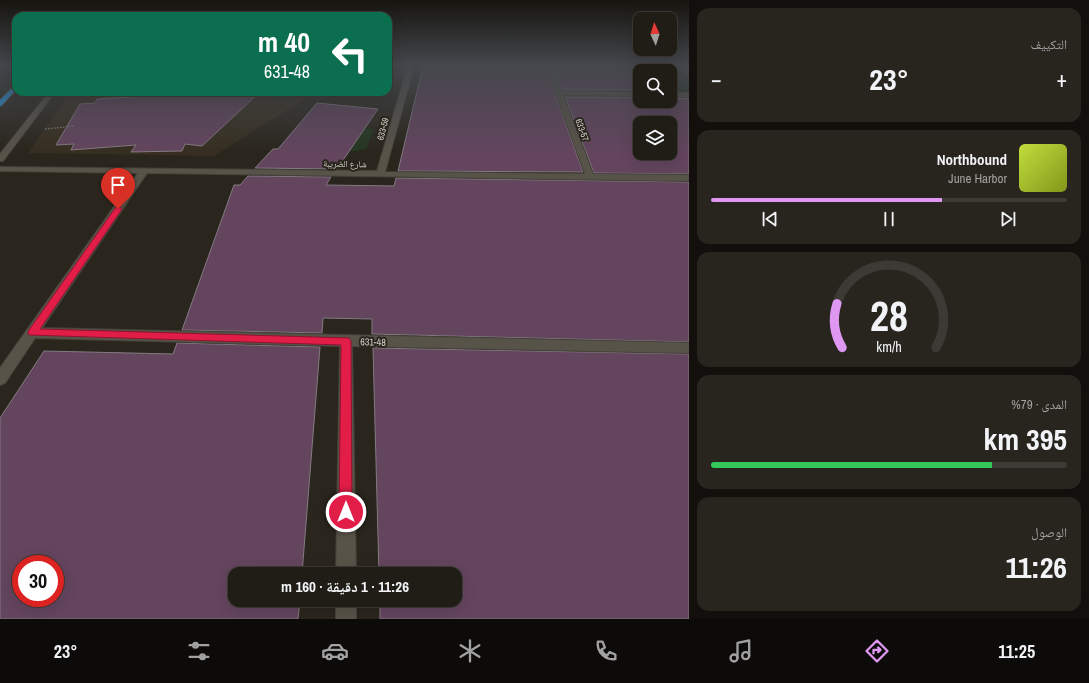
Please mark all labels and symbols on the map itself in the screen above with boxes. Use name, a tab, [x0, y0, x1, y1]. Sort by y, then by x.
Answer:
north arrow	[633, 12, 677, 56]
street label: 633-59	[374, 116, 392, 142]
street label: 633-57	[572, 117, 592, 143]
street label: شارع الضريبة	[323, 158, 367, 170]
pin	[101, 168, 135, 209]
street label: 631-48	[360, 335, 386, 349]
position arrow	[325, 491, 367, 533]
speed limit sign: 30	[12, 555, 64, 607]

